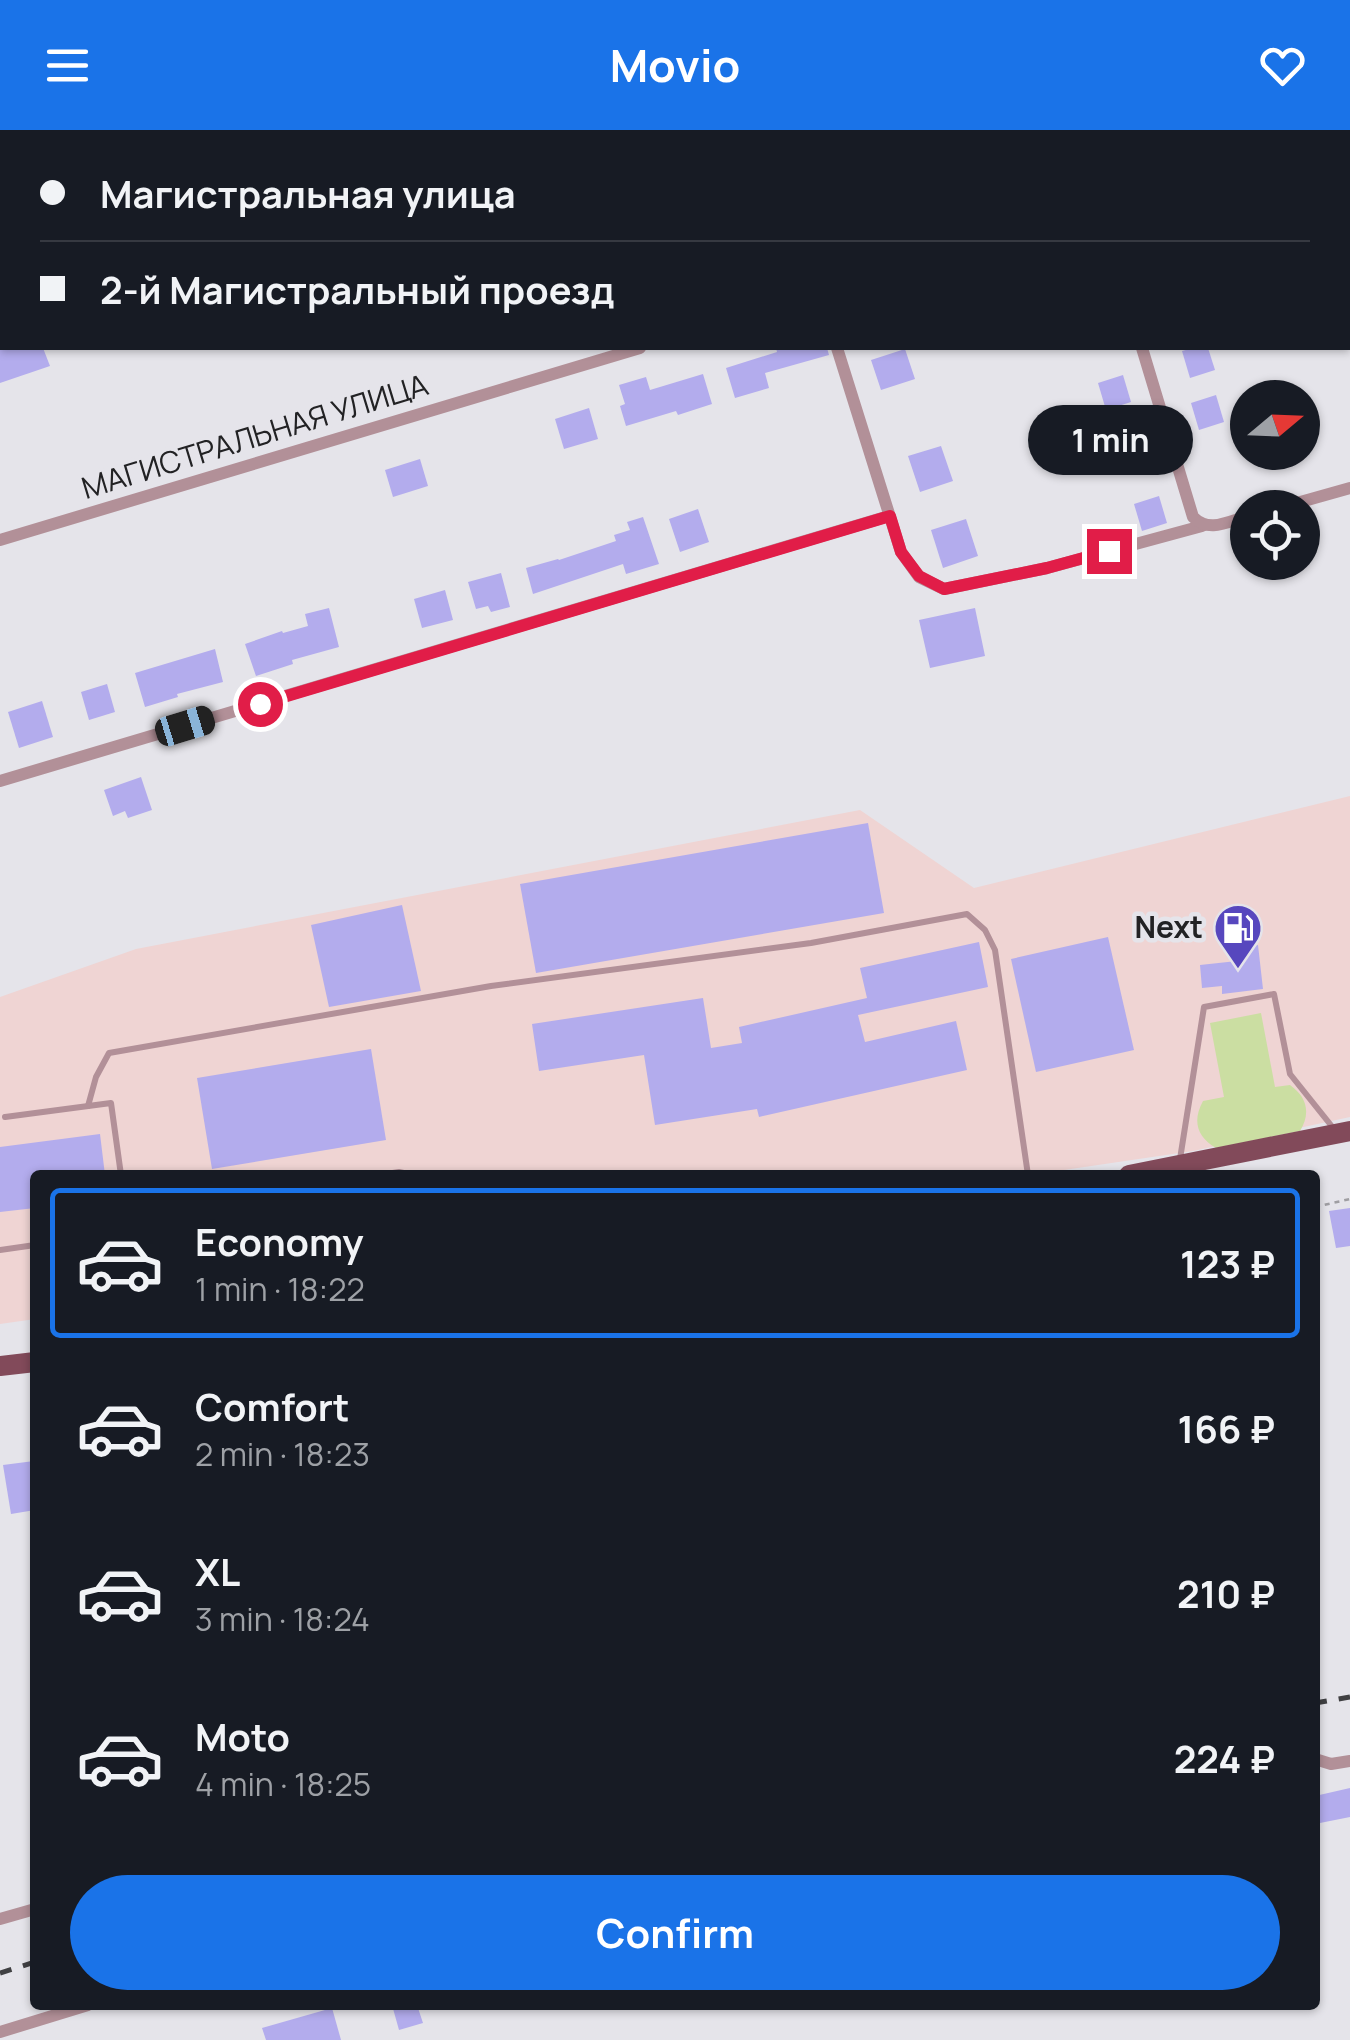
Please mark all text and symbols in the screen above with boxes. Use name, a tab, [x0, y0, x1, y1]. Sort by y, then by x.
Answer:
text: Movio	[610, 34, 740, 96]
icon: menu	[40, 38, 95, 93]
icon: heart	[1255, 38, 1310, 93]
text: Магистральная улица	[100, 167, 516, 219]
text: 2-й Магистральный проезд	[100, 263, 615, 315]
street label: МАГИСТРАЛЬНАЯ УЛИЦА	[76, 363, 433, 508]
north arrow	[1230, 380, 1320, 470]
map controls	[1230, 380, 1320, 580]
callout: 1 min	[1026, 406, 1192, 476]
text: 1 min	[1071, 418, 1150, 462]
button: locate	[1230, 490, 1320, 580]
route end	[1087, 529, 1132, 574]
route start	[238, 682, 283, 727]
car	[152, 703, 218, 749]
fuel station icon: Next	[1212, 902, 1264, 970]
place label: Next	[1134, 906, 1203, 947]
text: Economy	[195, 1215, 364, 1267]
icon: car	[75, 1218, 165, 1308]
text: 123 ₽	[1180, 1237, 1275, 1289]
text: 1 min · 18:22	[195, 1267, 365, 1311]
text: Comfort	[195, 1380, 349, 1432]
icon: car	[75, 1383, 165, 1473]
text: 166 ₽	[1177, 1402, 1275, 1454]
text: 2 min · 18:23	[195, 1432, 370, 1476]
text: XL	[195, 1545, 240, 1597]
icon: car	[75, 1548, 165, 1638]
text: 210 ₽	[1177, 1567, 1275, 1619]
text: 3 min · 18:24	[195, 1597, 370, 1641]
text: Moto	[195, 1710, 290, 1762]
icon: car	[75, 1713, 165, 1803]
text: 224 ₽	[1174, 1732, 1275, 1784]
text: 4 min · 18:25	[195, 1762, 371, 1806]
button: Confirm	[70, 1875, 1280, 1990]

